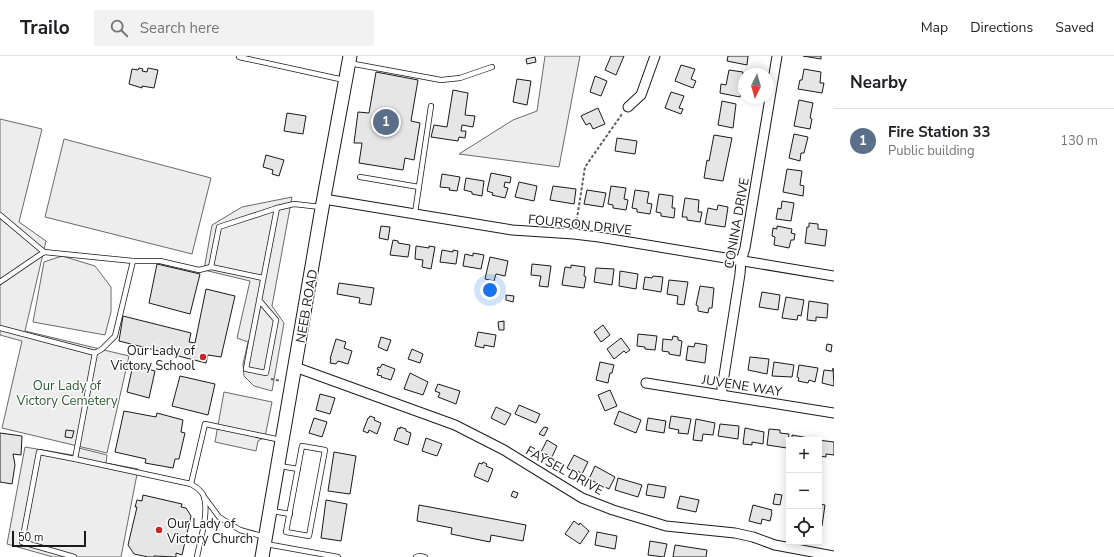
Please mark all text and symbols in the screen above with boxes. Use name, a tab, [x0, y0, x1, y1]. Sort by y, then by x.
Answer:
search box	[94, 10, 374, 46]
text: Trailo	[20, 15, 70, 41]
icon: search	[108, 17, 130, 39]
text: Search here	[140, 18, 219, 38]
text: Map	[921, 18, 948, 37]
text: Directions	[970, 18, 1033, 37]
text: Saved	[1055, 18, 1094, 37]
north arrow	[738, 68, 774, 104]
text: Nearby	[850, 71, 907, 94]
pin: 1	[373, 107, 399, 137]
text: Fire Station 33	[888, 122, 991, 142]
text: 1	[859, 132, 867, 150]
text: 130 m	[1060, 132, 1098, 150]
text: Public building	[888, 142, 975, 160]
street label: CONINA DRIVE	[720, 176, 754, 270]
street label: FOURSON DRIVE	[527, 211, 633, 239]
street label: NEEB ROAD	[292, 268, 322, 344]
your location	[480, 280, 500, 300]
place label: Our Lady of Victory School	[110, 342, 196, 375]
marker: Our Lady of Victory School	[198, 352, 208, 362]
street label: JUVENE WAY	[700, 371, 783, 401]
park label: Our Lady of Victory Cemetery	[15, 377, 118, 410]
map controls	[786, 437, 822, 545]
button: +	[786, 437, 822, 473]
street label: FAYSEL DRIVE	[522, 442, 607, 500]
button: −	[786, 473, 822, 509]
button: locate	[786, 509, 822, 545]
place label: Our Lady of Victory Church	[166, 515, 253, 548]
marker: Our Lady of Victory Church	[154, 525, 164, 535]
scale bar	[12, 529, 86, 548]
text: 50 m	[18, 530, 43, 545]

